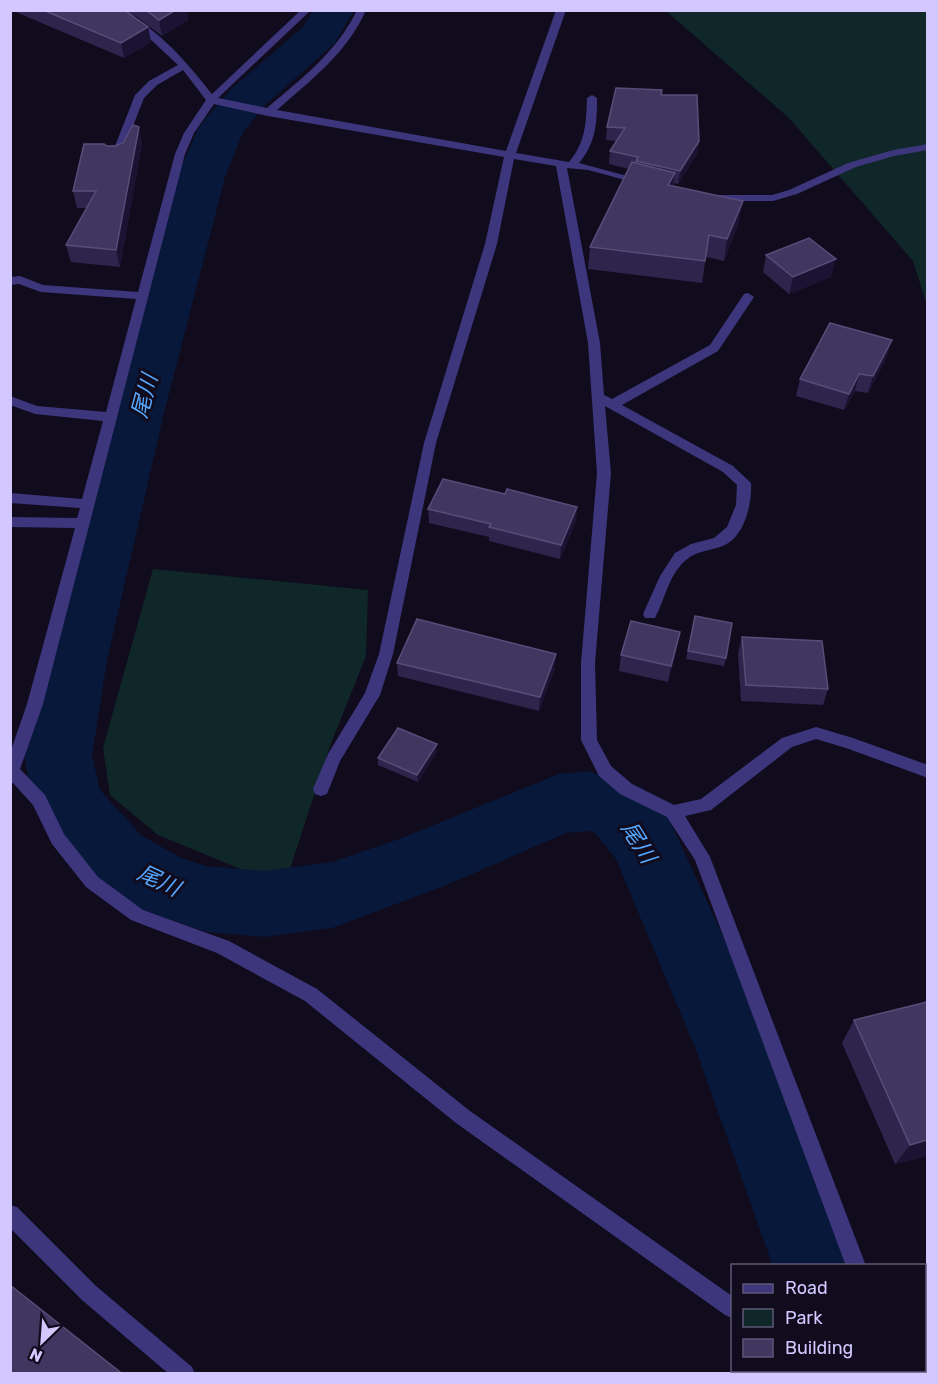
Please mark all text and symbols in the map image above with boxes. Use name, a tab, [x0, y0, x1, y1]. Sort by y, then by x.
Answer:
water label: 尾川	[126, 369, 164, 421]
water label: 尾川	[615, 816, 663, 870]
water label: 尾川	[133, 859, 186, 903]
legend	[731, 1264, 926, 1372]
text: Road	[785, 1277, 828, 1299]
text: Park	[785, 1307, 823, 1329]
north arrow	[12, 1312, 72, 1372]
text: Building	[785, 1337, 853, 1359]
text: N	[27, 1344, 45, 1366]

